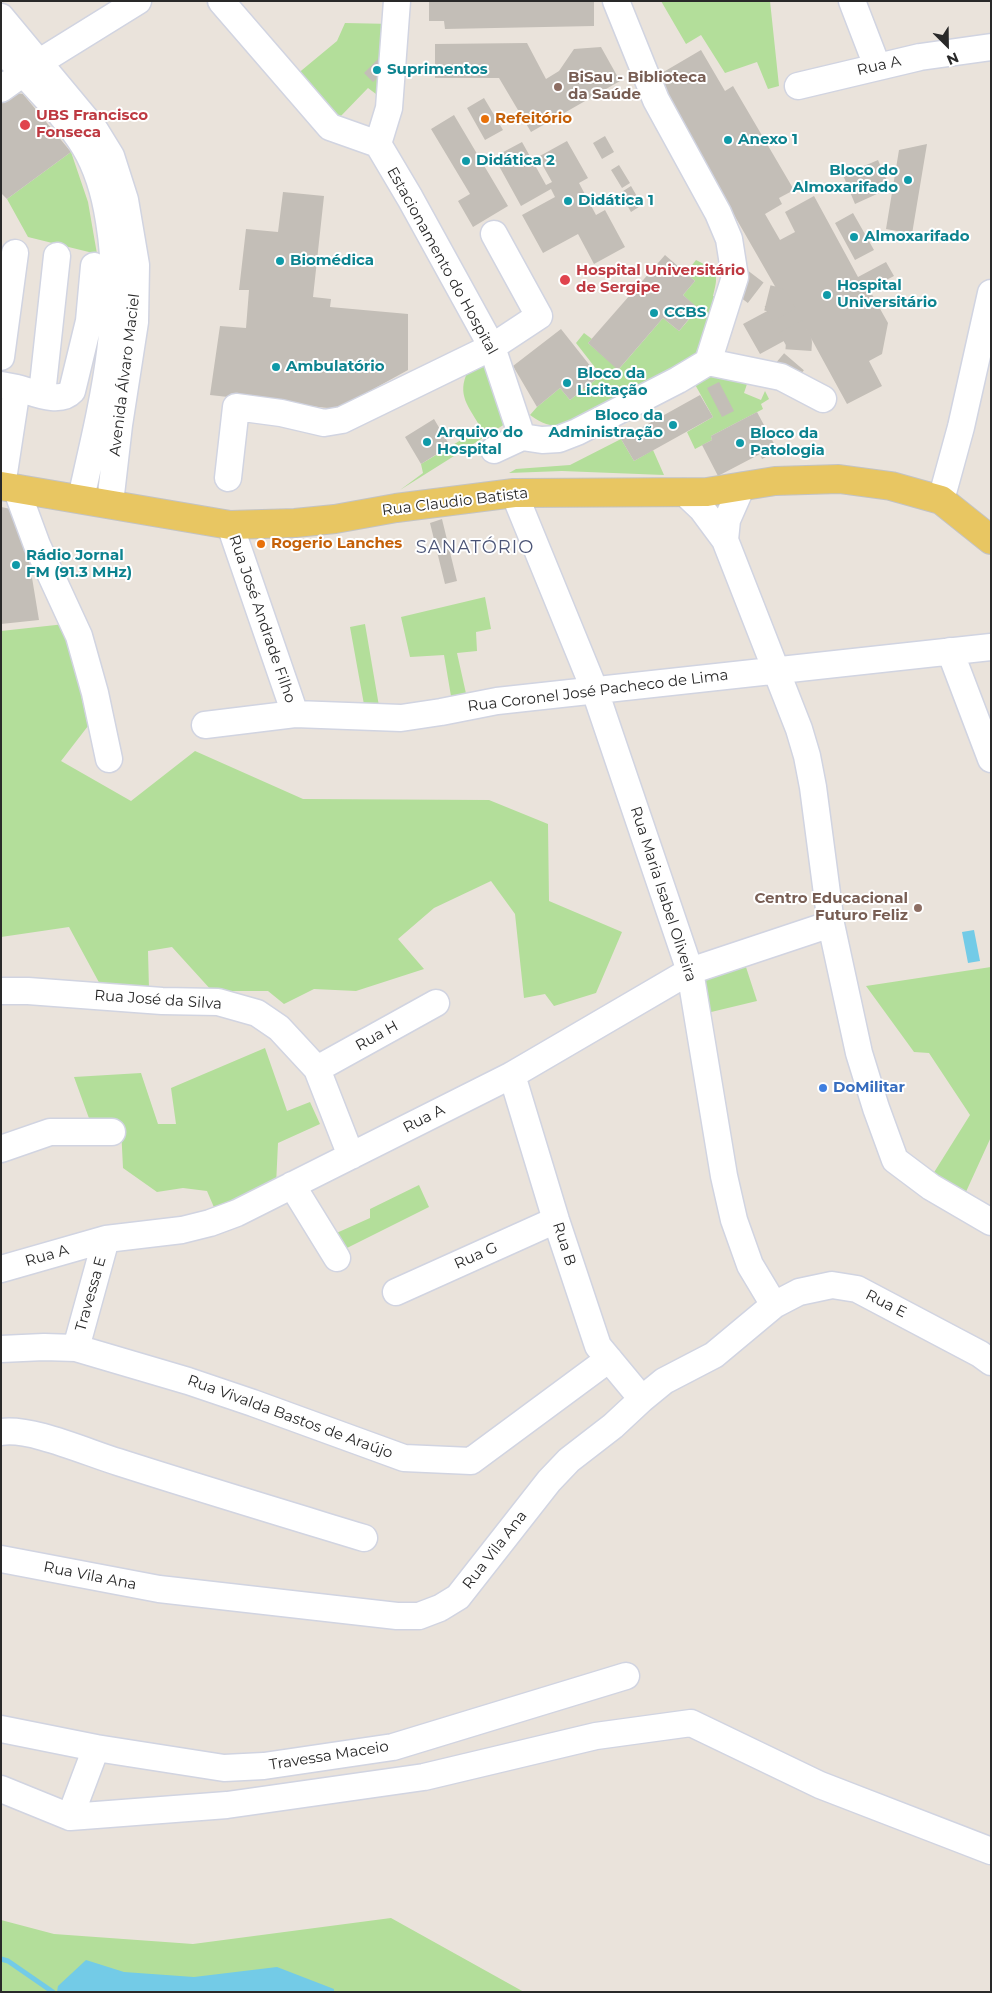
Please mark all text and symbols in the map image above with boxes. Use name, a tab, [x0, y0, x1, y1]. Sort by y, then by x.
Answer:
north arrow	[922, 20, 972, 70]
text: N	[944, 48, 962, 69]
street label: Rua A	[855, 52, 903, 80]
place label: Suprimentos	[387, 61, 488, 79]
marker: Suprimentos	[371, 64, 383, 76]
place label: BiSau - Biblioteca da Saúde	[568, 69, 706, 104]
marker: BiSau - Biblioteca da Saúde	[552, 81, 564, 93]
place label: UBS Francisco Fonseca	[36, 107, 148, 142]
place label: Refeitório	[495, 110, 572, 128]
marker: Refeitório	[479, 113, 491, 125]
marker: UBS Francisco Fonseca	[18, 118, 32, 132]
place label: Anexo 1	[738, 131, 798, 149]
marker: Anexo 1	[722, 134, 734, 146]
place label: Didática 2	[476, 152, 555, 170]
marker: Didática 2	[460, 155, 472, 167]
place label: Bloco do Almoxarifado	[792, 162, 898, 197]
street label: Estacionamento do Hospital	[383, 164, 501, 358]
marker: Bloco do Almoxarifado	[902, 174, 914, 186]
place label: Didática 1	[578, 192, 654, 210]
marker: Didática 1	[562, 195, 574, 207]
place label: Almoxarifado	[864, 228, 970, 246]
marker: Almoxarifado	[848, 231, 860, 243]
place label: Biomédica	[290, 252, 374, 270]
marker: Biomédica	[274, 255, 286, 267]
place label: Hospital Universitário de Sergipe	[576, 262, 745, 297]
marker: Hospital Universitário de Sergipe	[558, 273, 572, 287]
place label: Hospital Universitário	[837, 277, 937, 312]
marker: Hospital Universitário	[821, 289, 833, 301]
street label: Avenida Álvaro Maciel	[106, 293, 144, 457]
place label: CCBS	[664, 304, 706, 322]
marker: CCBS	[648, 307, 660, 319]
place label: Ambulatório	[286, 358, 384, 376]
marker: Ambulatório	[270, 361, 282, 373]
place label: Bloco da Licitação	[577, 365, 647, 400]
marker: Bloco da Licitação	[561, 377, 573, 389]
place label: Bloco da Administração	[548, 407, 663, 442]
marker: Bloco da Administração	[667, 419, 679, 431]
place label: Arquivo do Hospital	[437, 424, 523, 459]
place label: Bloco da Patologia	[750, 425, 825, 460]
marker: Arquivo do Hospital	[421, 436, 433, 448]
marker: Bloco da Patologia	[734, 437, 746, 449]
street label: Rua Claudio Batista	[381, 484, 529, 520]
street label: Rua José Andrade Filho	[225, 533, 299, 705]
place label: Rogerio Lanches	[271, 535, 402, 553]
district label: SANATÓRIO	[415, 537, 535, 559]
marker: Rogerio Lanches	[255, 538, 267, 550]
place label: Rádio Jornal FM (91.3 MHz)	[26, 547, 132, 582]
marker: Rádio Jornal FM (91.3 MHz)	[10, 559, 22, 571]
street label: Rua Coronel José Pacheco de Lima	[467, 666, 729, 716]
street label: Rua Maria Isabel Oliveira	[626, 804, 700, 984]
place label: Centro Educacional Futuro Feliz	[754, 890, 908, 925]
marker: Centro Educacional Futuro Feliz	[912, 902, 924, 914]
street label: Rua José da Silva	[94, 987, 222, 1013]
street label: Rua H	[353, 1017, 401, 1055]
place label: DoMilitar	[833, 1079, 905, 1097]
marker: DoMilitar	[817, 1082, 829, 1094]
street label: Rua A	[400, 1101, 448, 1137]
street label: Rua B	[548, 1220, 580, 1268]
street label: Rua G	[452, 1239, 500, 1273]
street label: Rua A	[23, 1241, 71, 1271]
street label: Travessa E	[72, 1255, 110, 1333]
street label: Rua E	[862, 1286, 910, 1322]
street label: Rua Vivalda Bastos de Araújo	[185, 1371, 395, 1463]
street label: Rua Vila Ana	[459, 1507, 531, 1593]
street label: Rua Vila Ana	[42, 1558, 138, 1594]
street label: Travessa Maceio	[268, 1738, 390, 1774]

